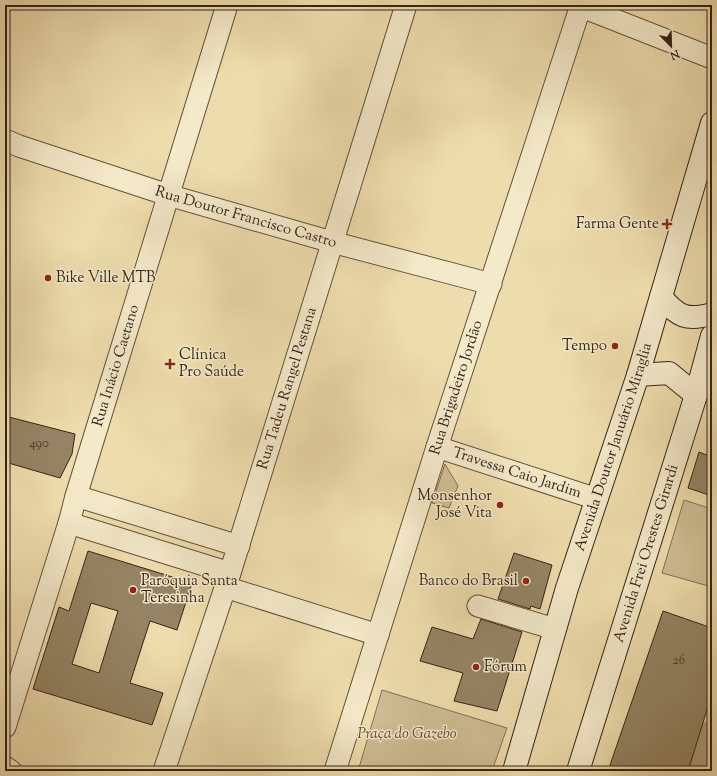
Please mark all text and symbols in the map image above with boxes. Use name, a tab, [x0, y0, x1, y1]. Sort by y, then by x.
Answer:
north arrow	[651, 26, 691, 66]
text: N	[667, 45, 683, 63]
street label: Rua Doutor Francisco Castro	[152, 181, 339, 253]
place label: Farma Gente	[576, 214, 659, 235]
marker: Farma Gente	[662, 219, 672, 229]
place label: Bike Ville MTB	[56, 268, 156, 289]
marker: Bike Ville MTB	[43, 273, 53, 283]
street label: Rua Inácio Caetano	[87, 302, 145, 429]
street label: Rua Tadeu Rangel Pestana	[252, 305, 322, 472]
street label: Rua Brigadeiro Jordão	[425, 318, 488, 458]
place label: Tempo	[562, 336, 607, 357]
street label: Avenida Doutor Januário Miraglia	[570, 340, 657, 554]
marker: Tempo	[610, 341, 620, 351]
place label: Clínica Pro Saúde	[179, 345, 244, 383]
marker: Clínica Pro Saúde	[164, 358, 176, 370]
house number: 490	[29, 435, 49, 453]
street label: Travessa Caio Jardim	[450, 442, 585, 504]
street label: Avenida Frei Orestes Girardi	[608, 462, 684, 645]
place label: Monsenhor José Vita	[417, 486, 492, 524]
marker: Monsenhor José Vita	[495, 500, 505, 510]
place label: Paróquia Santa Teresinha	[141, 571, 238, 609]
place label: Banco do Brasil	[419, 571, 518, 592]
marker: Banco do Brasil	[521, 576, 531, 586]
marker: Paróquia Santa Teresinha	[128, 585, 138, 595]
house number: 26	[673, 652, 685, 670]
place label: Fórum	[484, 657, 528, 678]
marker: Fórum	[471, 662, 481, 672]
park label: Praça do Gazebo	[357, 724, 457, 745]

